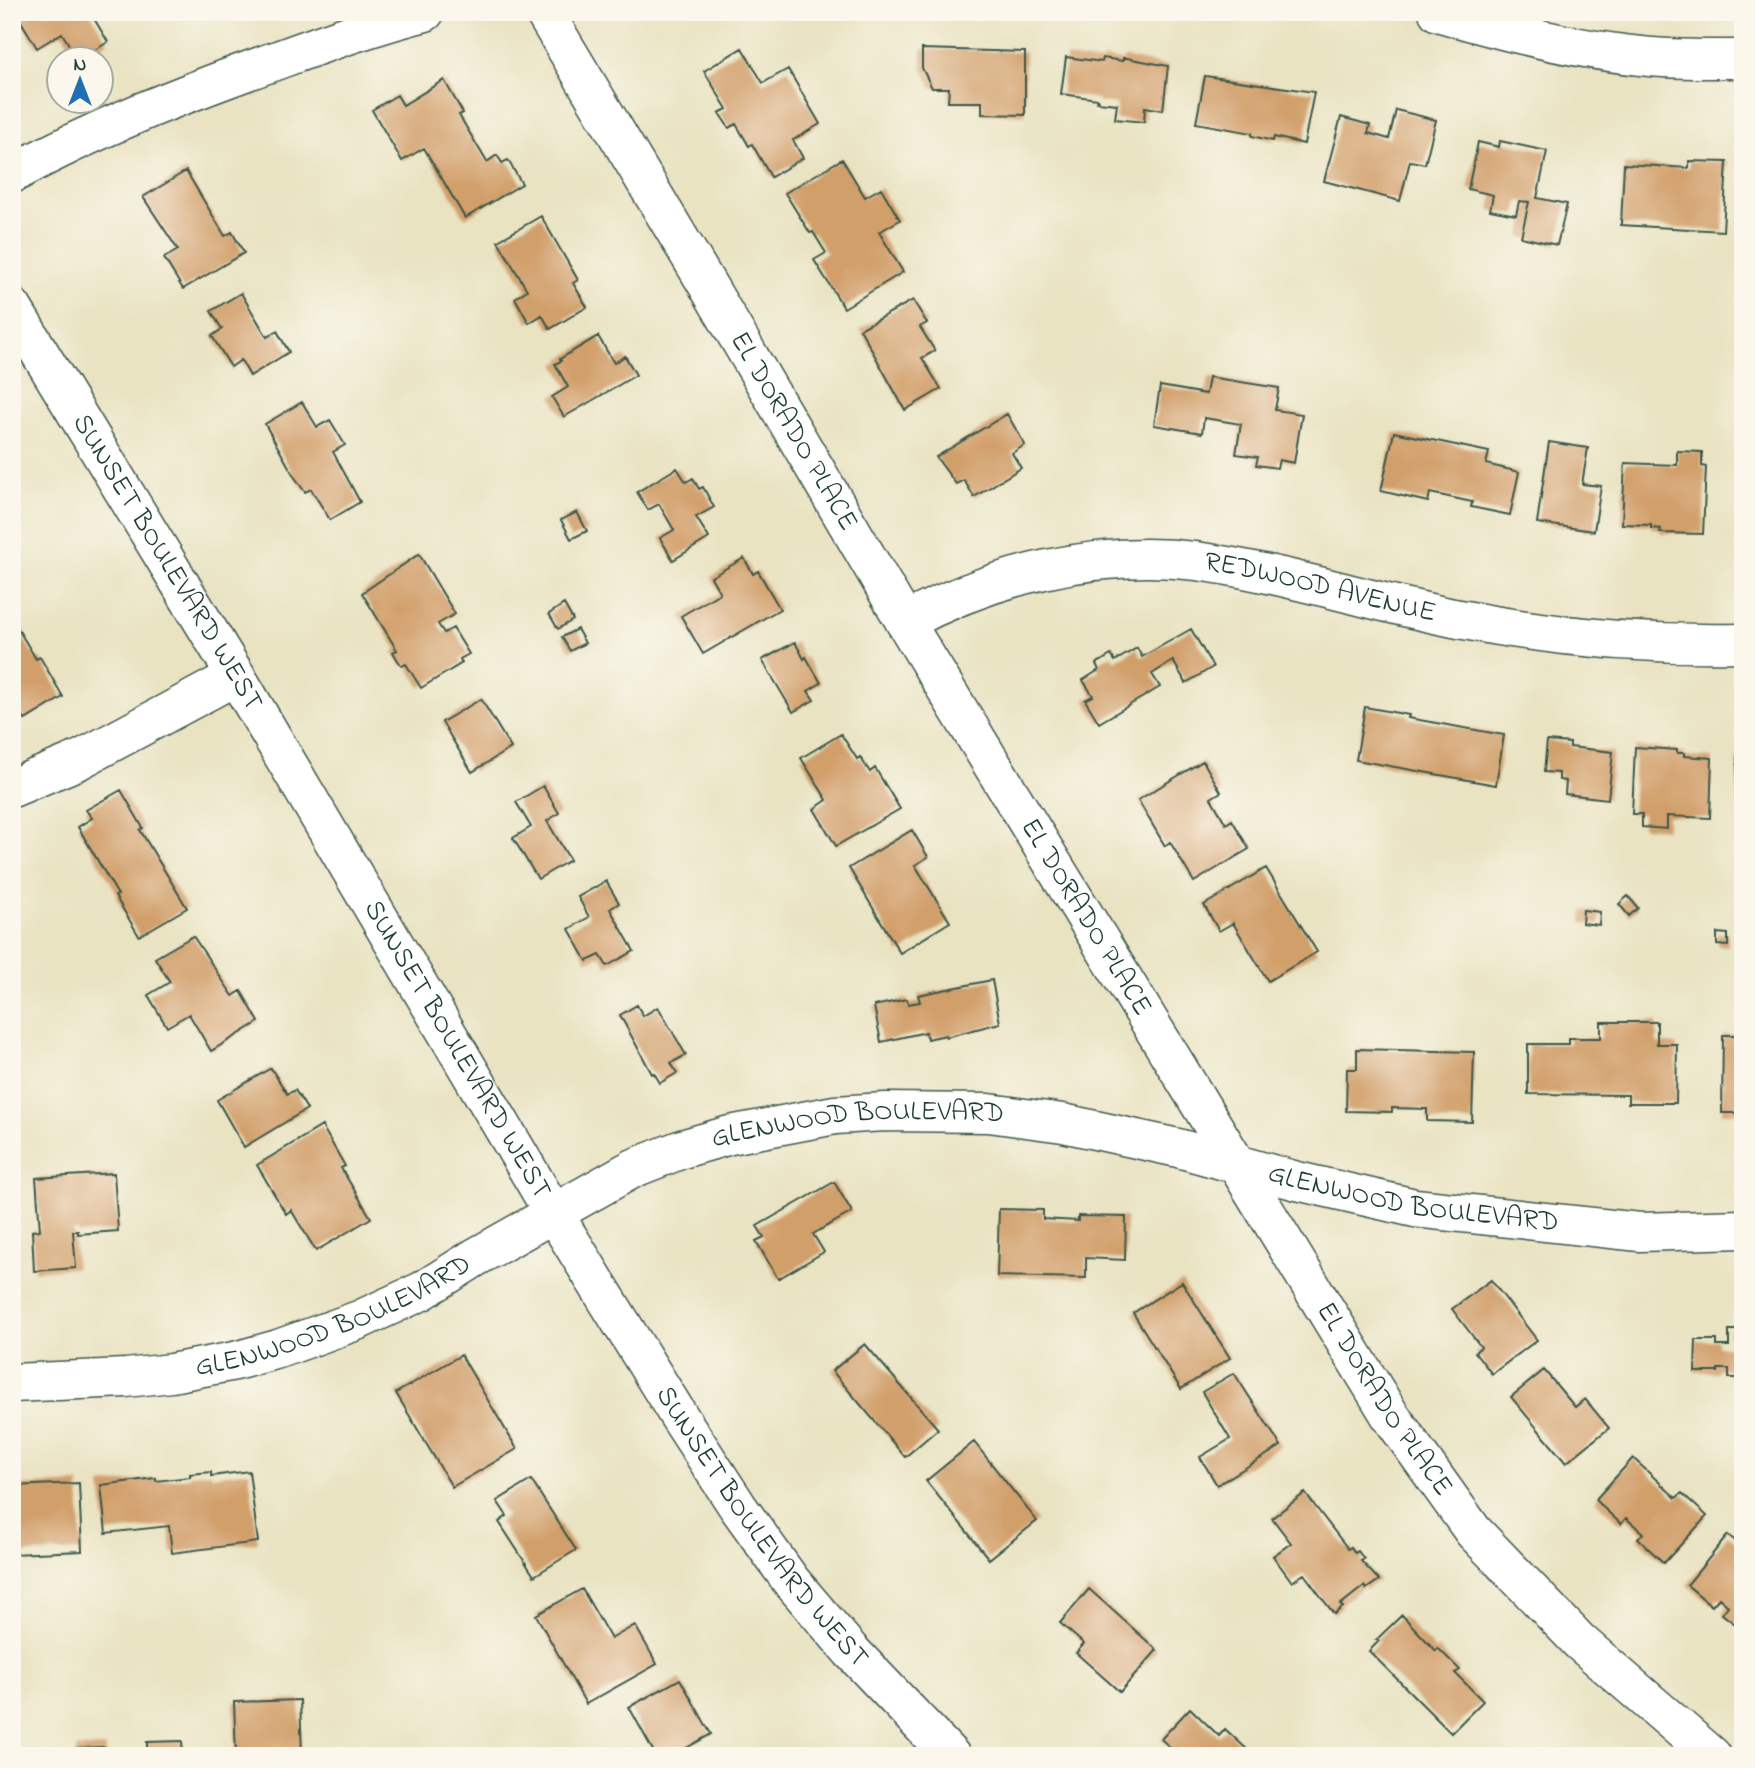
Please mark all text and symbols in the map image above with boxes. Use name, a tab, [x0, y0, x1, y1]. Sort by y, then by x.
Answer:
north arrow	[46, 46, 116, 116]
text: N	[74, 52, 87, 79]
street label: EL DORADO PLACE	[719, 324, 868, 539]
street label: SUNSET BOULEVARD WEST	[61, 406, 273, 719]
street label: REDWOOD AVENUE	[1202, 542, 1440, 634]
street label: EL DORADO PLACE	[1009, 811, 1162, 1024]
street label: SUNSET BOULEVARD WEST	[353, 893, 561, 1207]
street label: GLENWOOD BOULEVARD	[706, 1091, 1007, 1160]
street label: GLENWOOD BOULEVARD	[1263, 1153, 1561, 1244]
street label: GLENWOOD BOULEVARD	[192, 1244, 479, 1388]
street label: EL DORADO PLACE	[1305, 1294, 1463, 1505]
street label: SUNSET BOULEVARD WEST	[645, 1378, 878, 1678]

